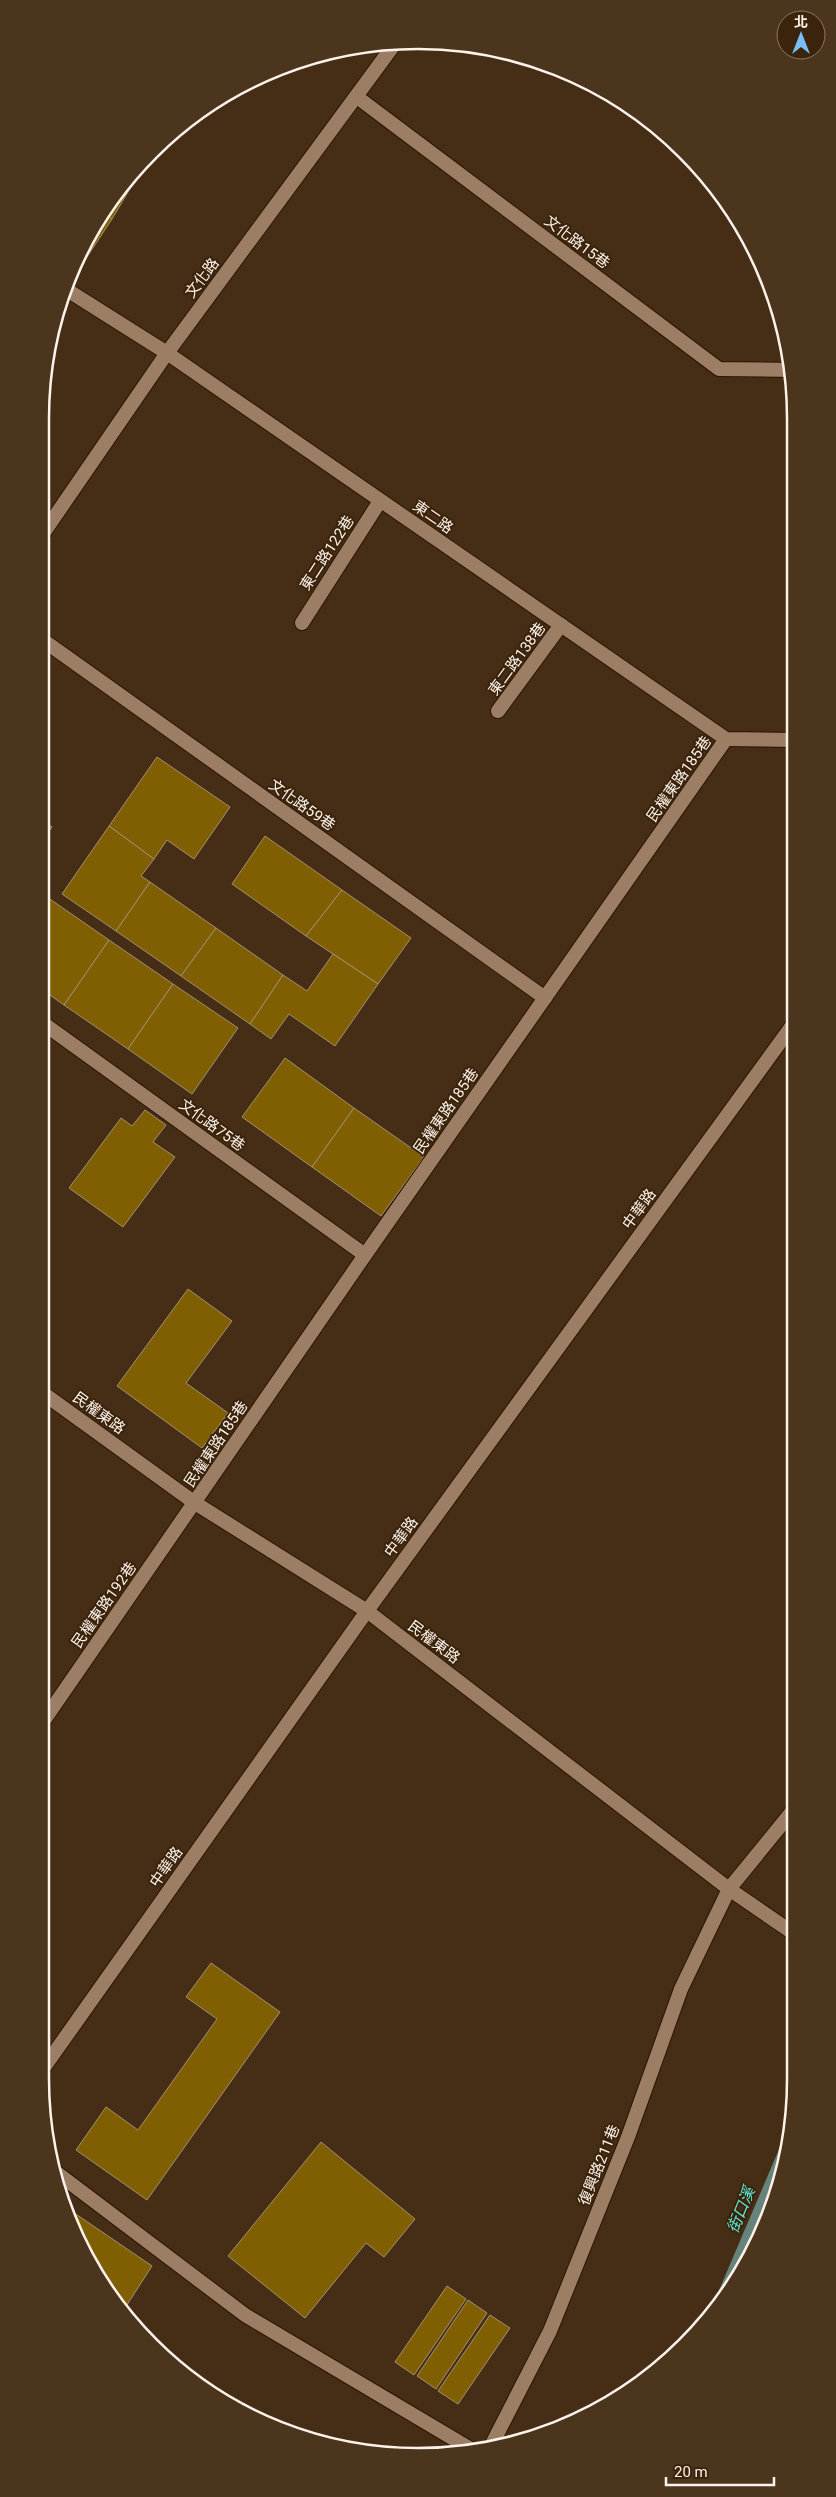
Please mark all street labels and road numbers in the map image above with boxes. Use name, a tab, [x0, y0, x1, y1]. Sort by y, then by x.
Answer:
street label: 文化路15巷	[541, 212, 613, 272]
street label: 文化路	[181, 255, 223, 301]
street label: 東二路	[409, 497, 457, 537]
street label: 東二路122巷	[296, 512, 358, 594]
street label: 東二路138巷	[485, 619, 549, 699]
street label: 民權東路185巷	[643, 733, 715, 825]
street label: 文化路59巷	[265, 776, 339, 834]
street label: 民權東路185巷	[410, 1065, 482, 1157]
street label: 文化路75巷	[176, 1095, 248, 1155]
street label: 中華路	[618, 1186, 660, 1232]
street label: 民權東路	[69, 1388, 129, 1438]
street label: 民權東路185巷	[180, 1397, 252, 1491]
street label: 中華路	[380, 1514, 422, 1560]
street label: 民權東路192巷	[68, 1559, 140, 1651]
street label: 民權東路	[405, 1617, 463, 1667]
street label: 中華路	[146, 1843, 186, 1891]
street label: 復興路211巷	[575, 2122, 623, 2208]

